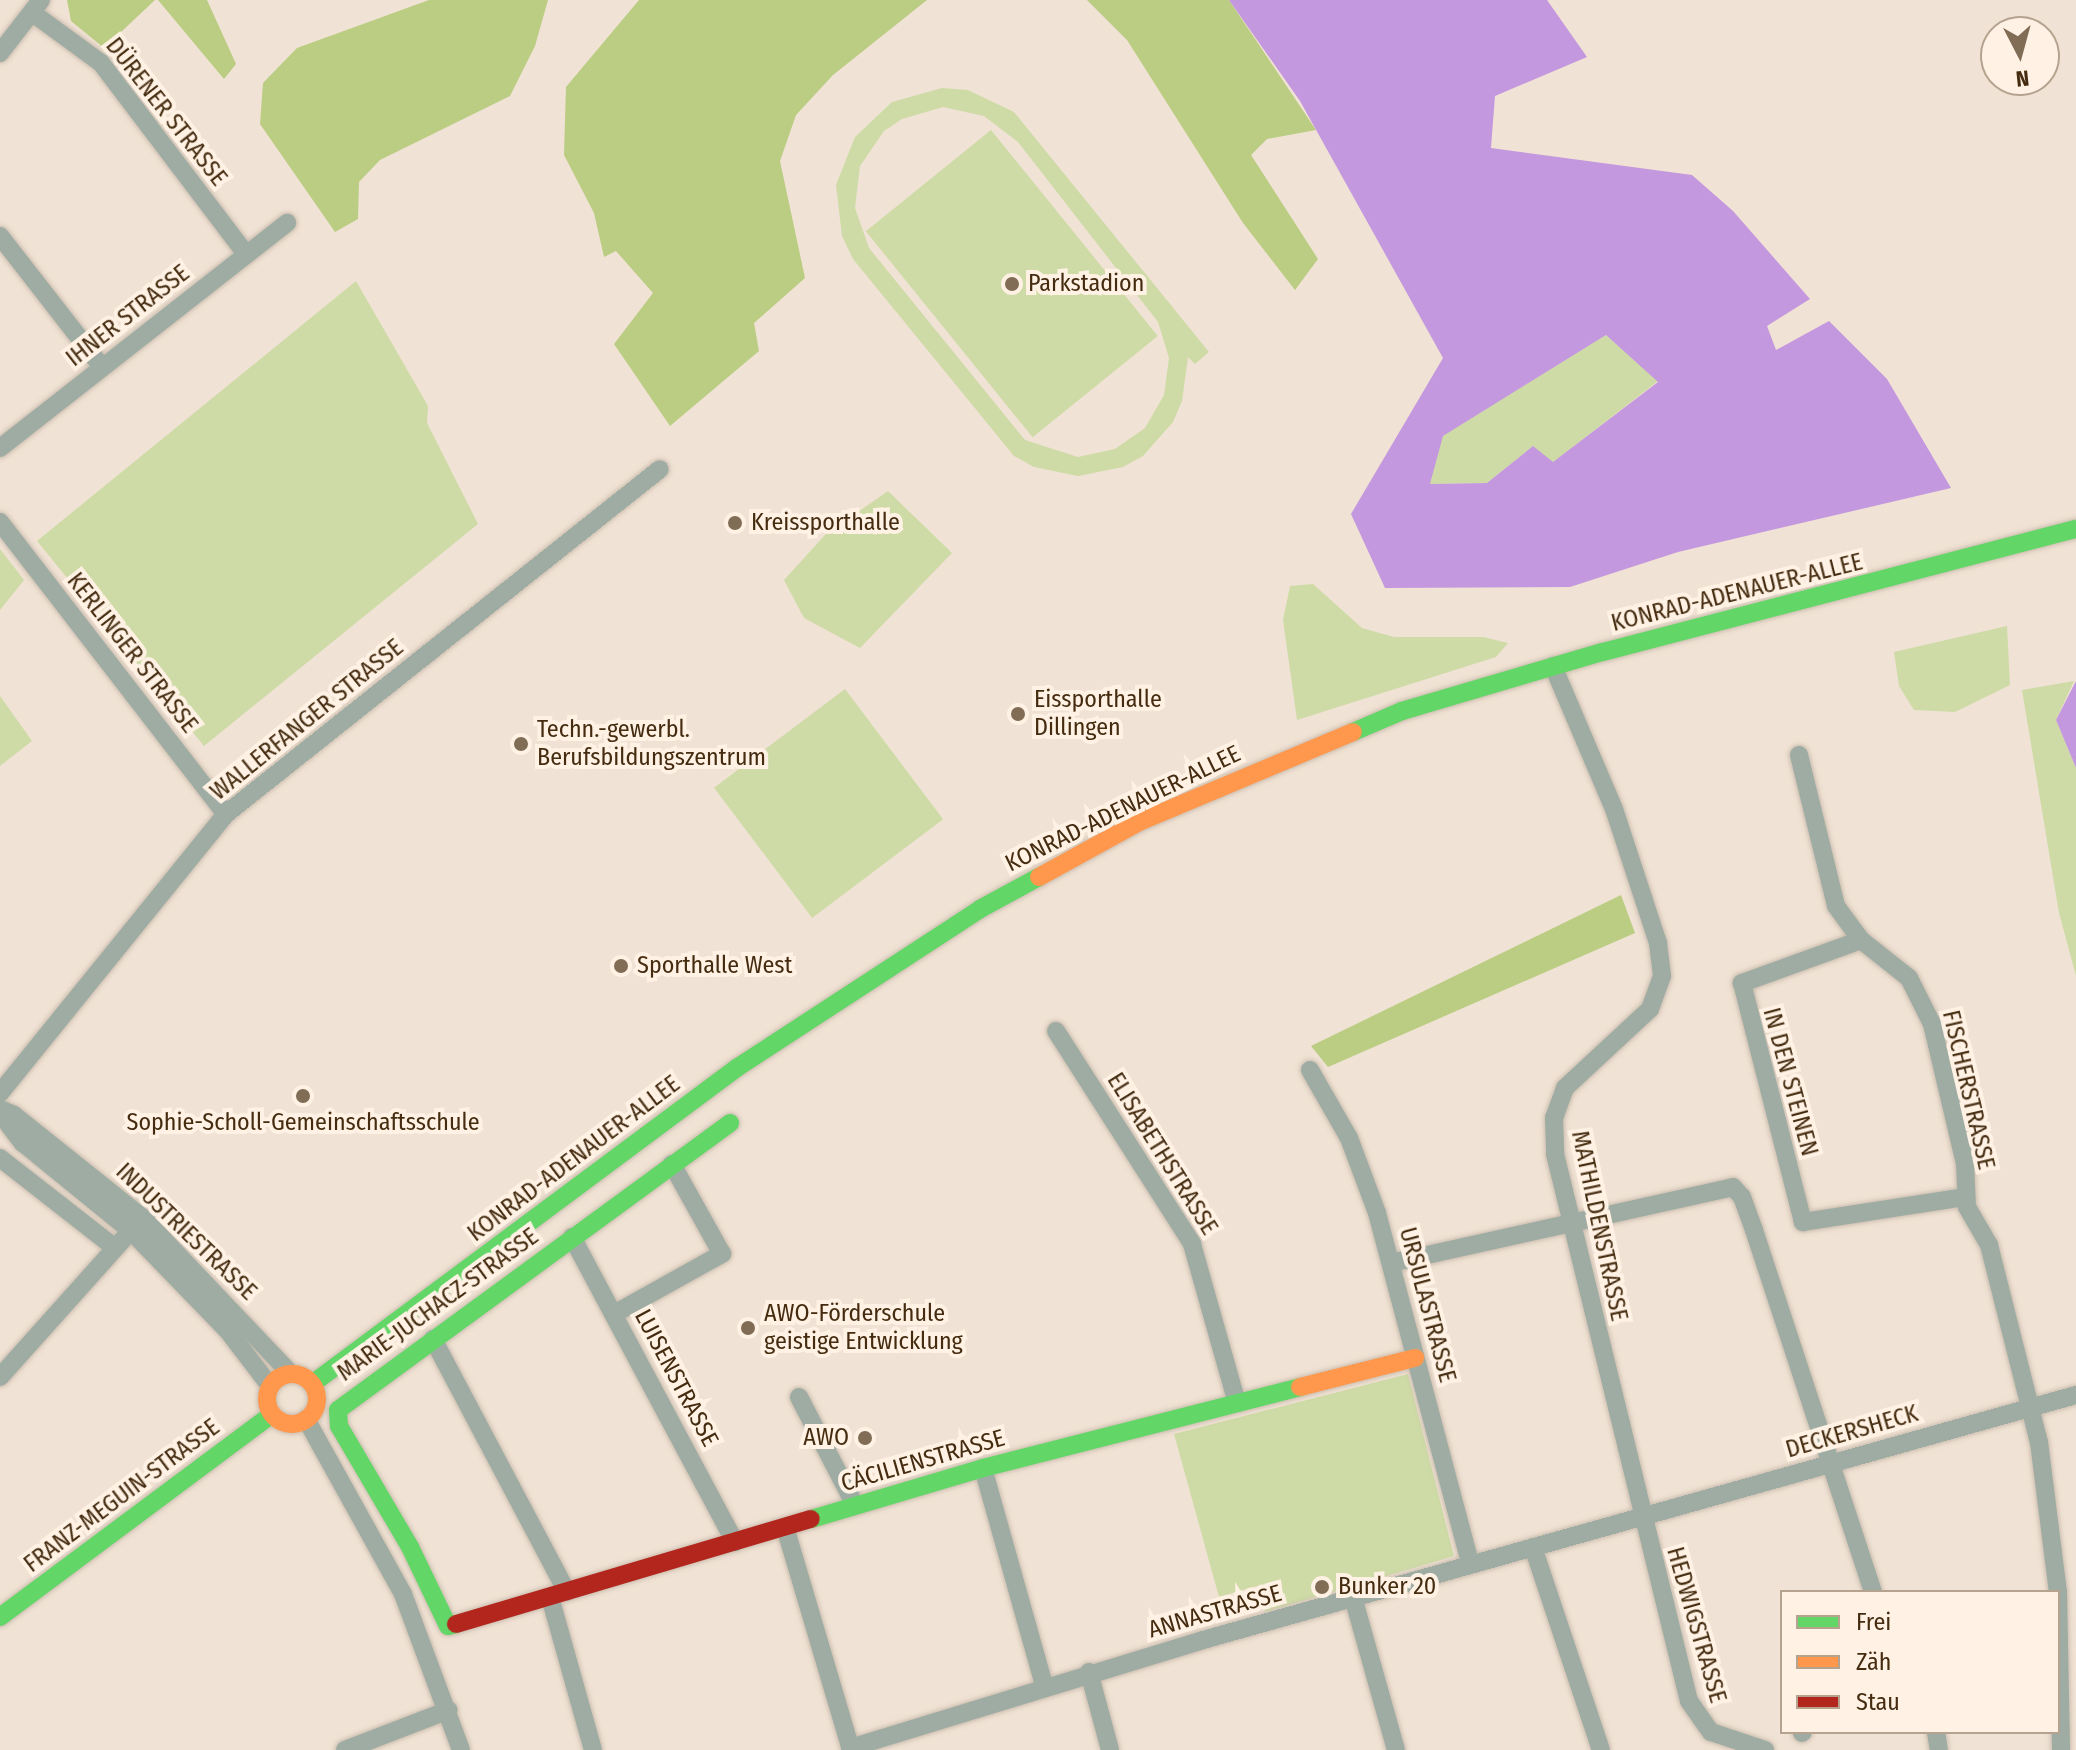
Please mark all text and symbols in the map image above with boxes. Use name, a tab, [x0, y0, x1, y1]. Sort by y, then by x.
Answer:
north arrow	[1980, 16, 2060, 96]
street label: DÜRENER STRASSE	[99, 32, 233, 192]
text: N	[2014, 64, 2030, 92]
street label: IHNER STRASSE	[61, 259, 195, 373]
place label: Parkstadion	[1028, 270, 1144, 298]
marker: Parkstadion	[1003, 275, 1021, 293]
place label: Kreissporthalle	[751, 509, 900, 537]
marker: Kreissporthalle	[726, 514, 744, 532]
street label: KONRAD-ADENAUER-ALLEE	[1608, 548, 1866, 638]
street label: KERLINGER STRASSE	[61, 567, 203, 739]
street label: WALLERFANGER STRASSE	[205, 633, 409, 807]
place label: Eissporthalle Dillingen	[1034, 686, 1162, 742]
marker: Eissporthalle Dillingen	[1009, 705, 1027, 723]
place label: Techn.-gewerbl. Berufsbildungszentrum	[537, 716, 766, 772]
marker: Techn.-gewerbl. Berufsbildungszentrum	[512, 735, 530, 753]
street label: KONRAD-ADENAUER-ALLEE	[1001, 740, 1245, 878]
place label: Sporthalle West	[637, 952, 792, 980]
marker: Sporthalle West	[612, 957, 630, 975]
street label: IN DEN STEINEN	[1756, 1005, 1824, 1159]
street label: FISCHERSTRASSE	[1936, 1008, 2000, 1172]
street label: ELISABETHSTRASSE	[1101, 1068, 1223, 1240]
street label: KONRAD-ADENAUER-ALLEE	[462, 1070, 686, 1248]
marker: Sophie-Scholl-Gemeinschaftsschule	[294, 1087, 312, 1105]
place label: Sophie-Scholl-Gemeinschaftsschule	[126, 1109, 480, 1137]
street label: MATHILDENSTRASSE	[1565, 1128, 1633, 1324]
street label: INDUSTRIESTRASSE	[110, 1158, 262, 1306]
street label: MARIE-JUCHACZ-STRASSE	[332, 1222, 544, 1388]
street label: URSULASTRASSE	[1392, 1224, 1462, 1386]
place label: AWO-Förderschule geistige Entwicklung	[764, 1300, 963, 1356]
street label: LUISENSTRASSE	[628, 1304, 724, 1452]
marker: AWO-Förderschule geistige Entwicklung	[739, 1319, 757, 1337]
street label: DECKERSHECK	[1783, 1399, 1921, 1465]
street label: FRANZ-MEGUIN-STRASSE	[19, 1413, 225, 1579]
place label: AWO	[803, 1424, 849, 1452]
street label: CÄCILIENSTRASSE	[838, 1424, 1008, 1498]
marker: AWO	[856, 1429, 874, 1447]
street label: HEDWIGSTRASSE	[1660, 1544, 1732, 1706]
place label: Bunker 20	[1338, 1573, 1436, 1601]
marker: Bunker 20	[1313, 1578, 1331, 1596]
street label: ANNASTRASSE	[1145, 1579, 1285, 1645]
legend	[1780, 1590, 2060, 1734]
text: Frei	[1856, 1608, 1891, 1636]
text: Zäh	[1856, 1648, 1891, 1676]
text: Stau	[1856, 1688, 1900, 1716]

